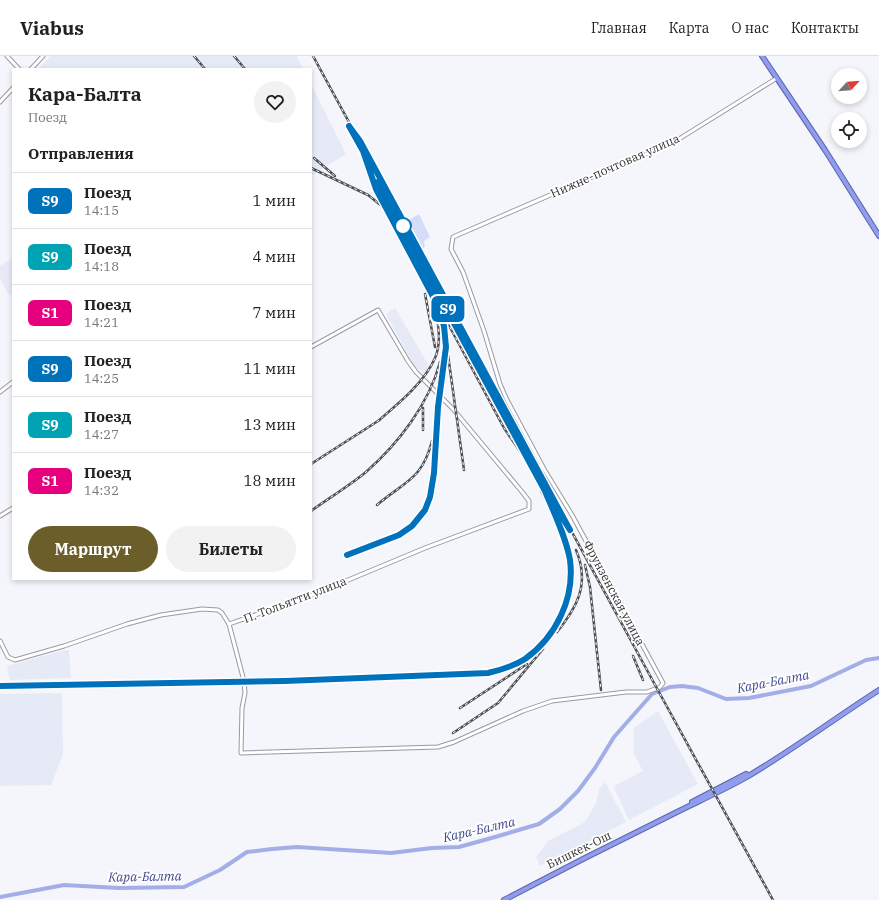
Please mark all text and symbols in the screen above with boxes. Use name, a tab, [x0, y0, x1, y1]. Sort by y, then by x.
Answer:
text: Viabus	[20, 16, 84, 40]
text: Главная	[591, 19, 647, 37]
text: Карта	[669, 19, 710, 37]
text: О нас	[732, 19, 769, 37]
text: Контакты	[791, 19, 859, 37]
north arrow	[831, 68, 867, 104]
map controls	[831, 68, 867, 148]
button: heart	[254, 81, 296, 123]
text: Кара-Балта	[28, 82, 142, 106]
text: Поезд	[28, 109, 67, 126]
button: locate	[831, 112, 867, 148]
street label: Нижне-почтовая улица	[548, 130, 682, 201]
text: Отправления	[28, 144, 134, 163]
text: Поезд	[84, 183, 131, 202]
text: 1 мин	[252, 191, 296, 210]
text: S9	[41, 192, 59, 210]
text: 14:15	[84, 202, 119, 219]
unlabelled marker	[394, 217, 412, 235]
text: Поезд	[84, 239, 131, 258]
text: 4 мин	[252, 247, 296, 266]
text: S9	[41, 248, 59, 266]
text: 14:18	[84, 258, 119, 275]
text: Поезд	[84, 295, 131, 314]
line badge: S9	[430, 296, 466, 322]
text: S9	[439, 300, 457, 318]
text: 7 мин	[252, 303, 296, 322]
text: S1	[41, 304, 59, 322]
text: 14:21	[84, 314, 119, 331]
text: Поезд	[84, 351, 131, 370]
text: 11 мин	[243, 359, 296, 378]
text: S9	[41, 360, 59, 378]
text: 14:25	[84, 370, 119, 387]
text: Поезд	[84, 407, 131, 426]
text: 13 мин	[243, 415, 296, 434]
text: S9	[41, 416, 59, 434]
text: 14:27	[84, 426, 119, 443]
text: Поезд	[84, 463, 131, 482]
text: 18 мин	[243, 471, 296, 490]
text: S1	[41, 472, 59, 490]
text: 14:32	[84, 482, 119, 499]
button: Маршрут	[28, 526, 158, 572]
button: Билеты	[166, 526, 296, 572]
street label: Фрунзенская улица	[580, 538, 649, 648]
street label: П. Тольятти улица	[241, 573, 349, 626]
water label: Кара-Балта	[734, 666, 811, 697]
water label: Кара-Балта	[440, 813, 517, 846]
street label: Бишкек-Ош	[544, 827, 613, 872]
water label: Кара-Балта	[107, 867, 182, 886]

